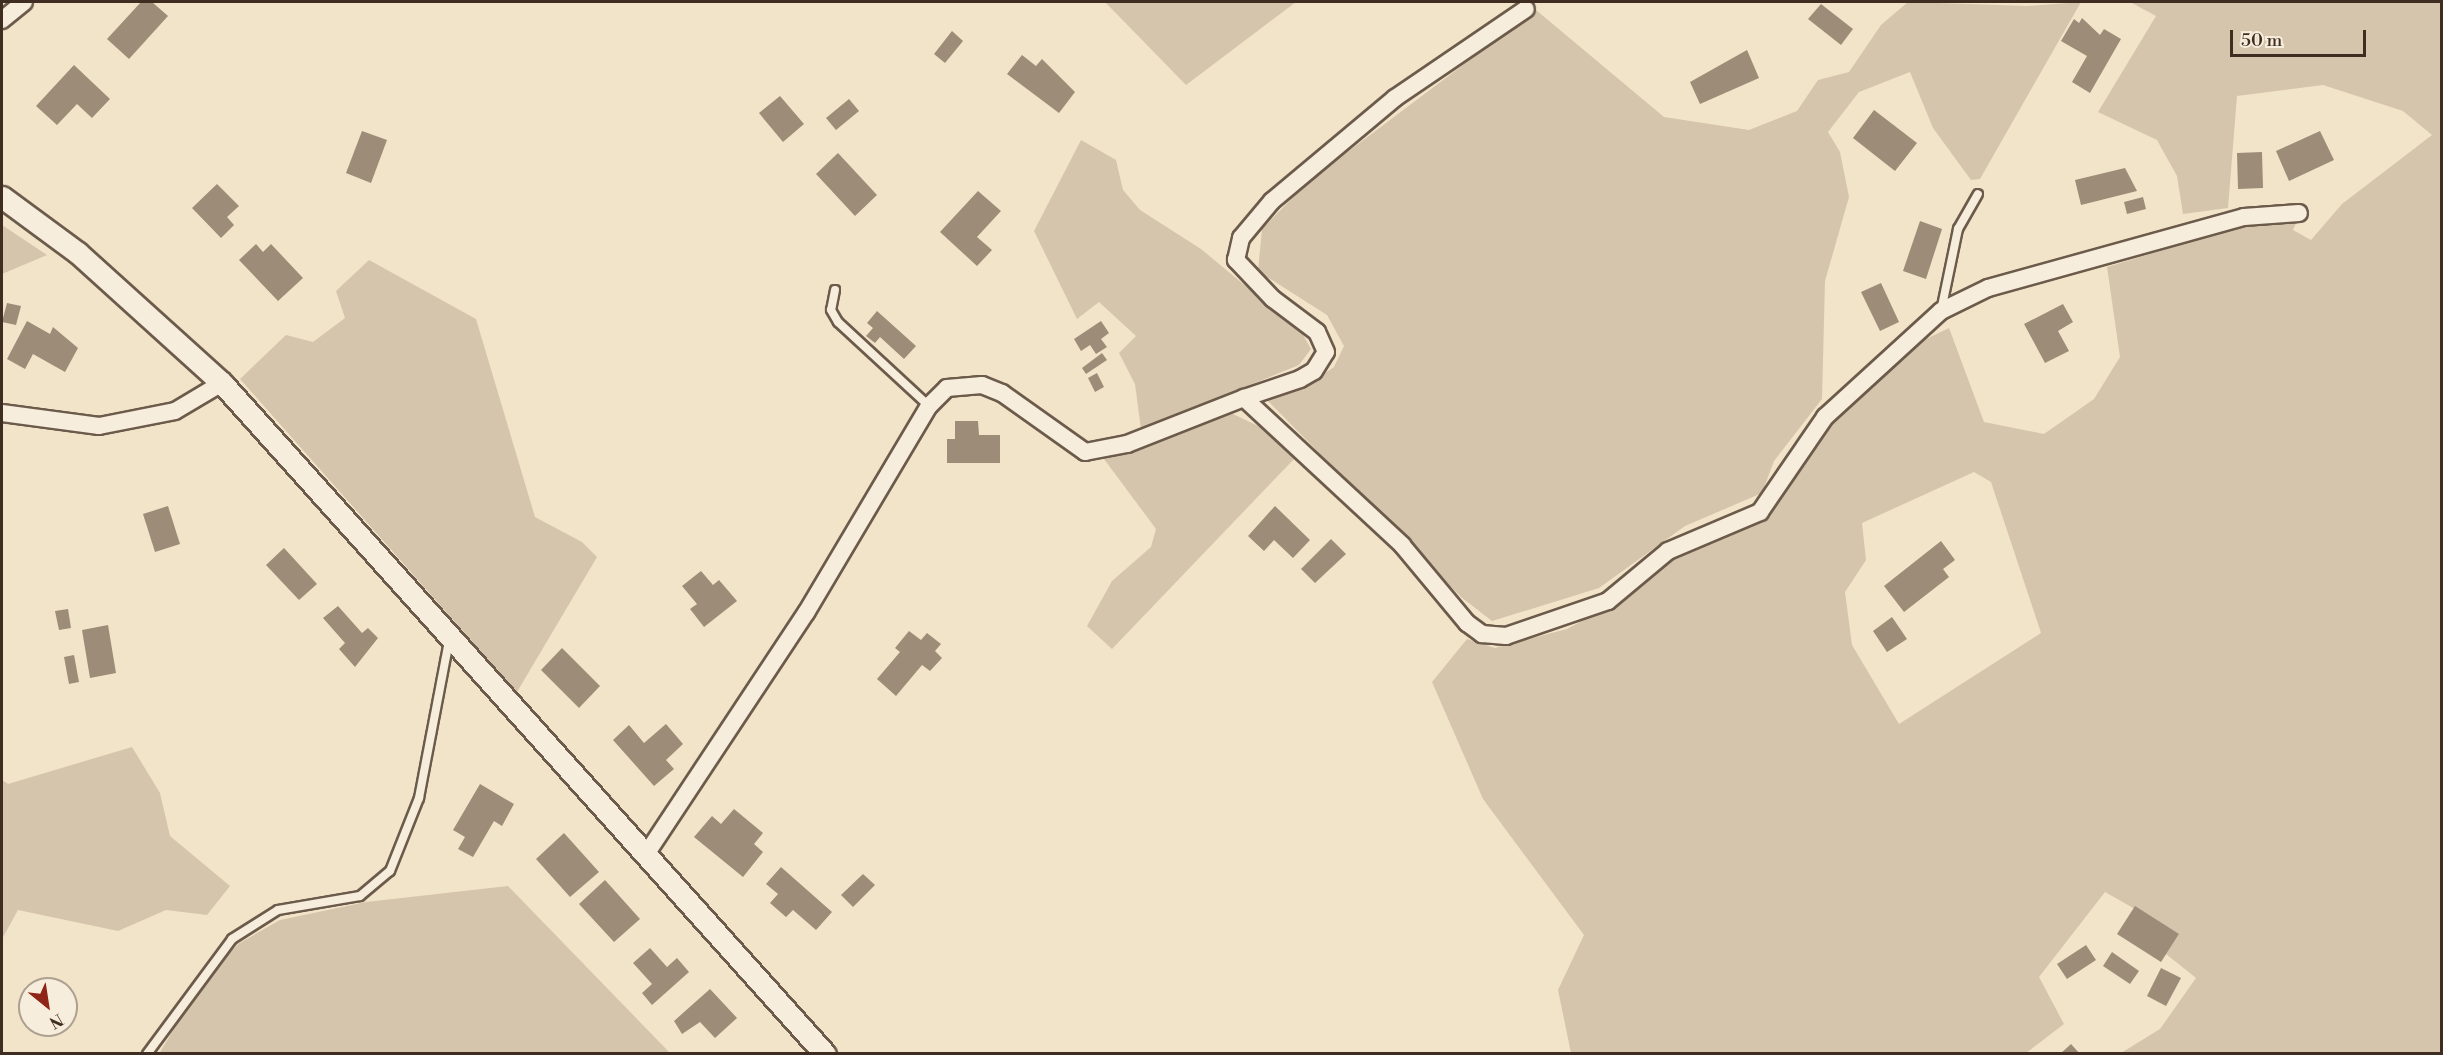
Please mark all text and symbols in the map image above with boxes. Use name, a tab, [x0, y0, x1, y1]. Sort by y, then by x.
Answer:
scale bar	[2233, 18, 2370, 56]
text: 50 m	[2241, 29, 2282, 52]
north arrow	[18, 977, 78, 1037]
text: N	[46, 1009, 66, 1033]

